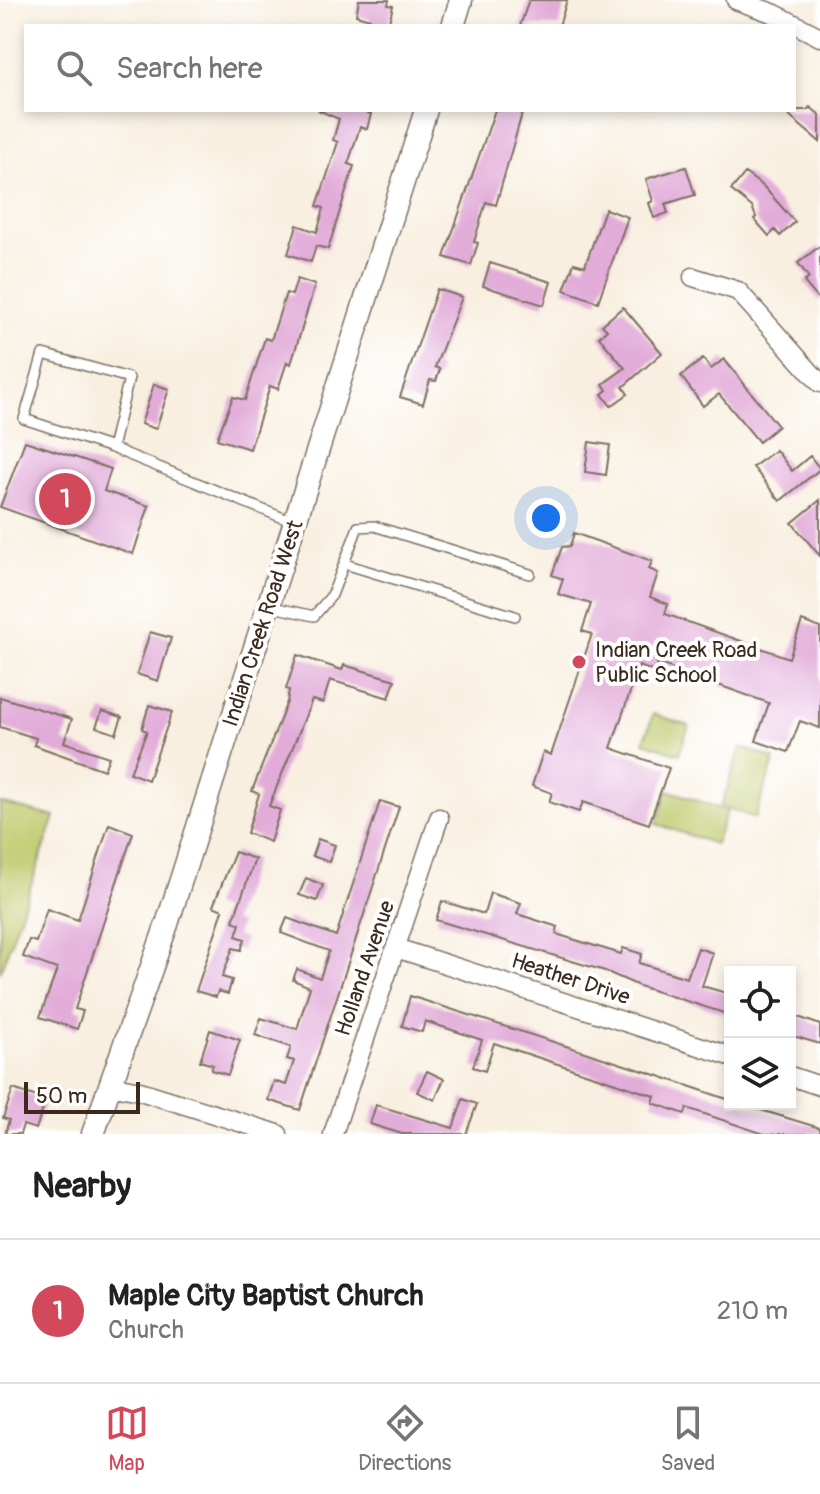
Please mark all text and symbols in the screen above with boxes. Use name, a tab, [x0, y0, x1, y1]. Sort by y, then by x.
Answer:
search box	[24, 24, 796, 112]
icon: search	[52, 46, 96, 90]
text: Search here	[116, 50, 263, 87]
pin: 1	[39, 469, 91, 529]
your location	[526, 498, 566, 538]
street label: Indian Creek Road West	[216, 516, 310, 730]
place label: Indian Creek Road Public School	[595, 636, 757, 689]
marker: Indian Creek Road Public School	[570, 653, 588, 671]
street label: Holland Avenue	[329, 897, 401, 1040]
street label: Heather Drive	[508, 947, 634, 1011]
map controls	[724, 966, 796, 1110]
button: locate	[724, 966, 796, 1038]
button: layers	[724, 1038, 796, 1110]
scale bar	[24, 1078, 140, 1114]
text: 50 m	[36, 1082, 87, 1110]
text: Nearby	[32, 1165, 131, 1208]
text: Maple City Baptist Church	[108, 1277, 424, 1314]
text: 1	[53, 1295, 63, 1327]
text: 210 m	[717, 1295, 788, 1327]
text: Church	[108, 1314, 184, 1346]
tab: Map	[105, 1401, 149, 1477]
tab: Directions	[358, 1401, 451, 1477]
tab: Saved	[661, 1401, 715, 1477]

